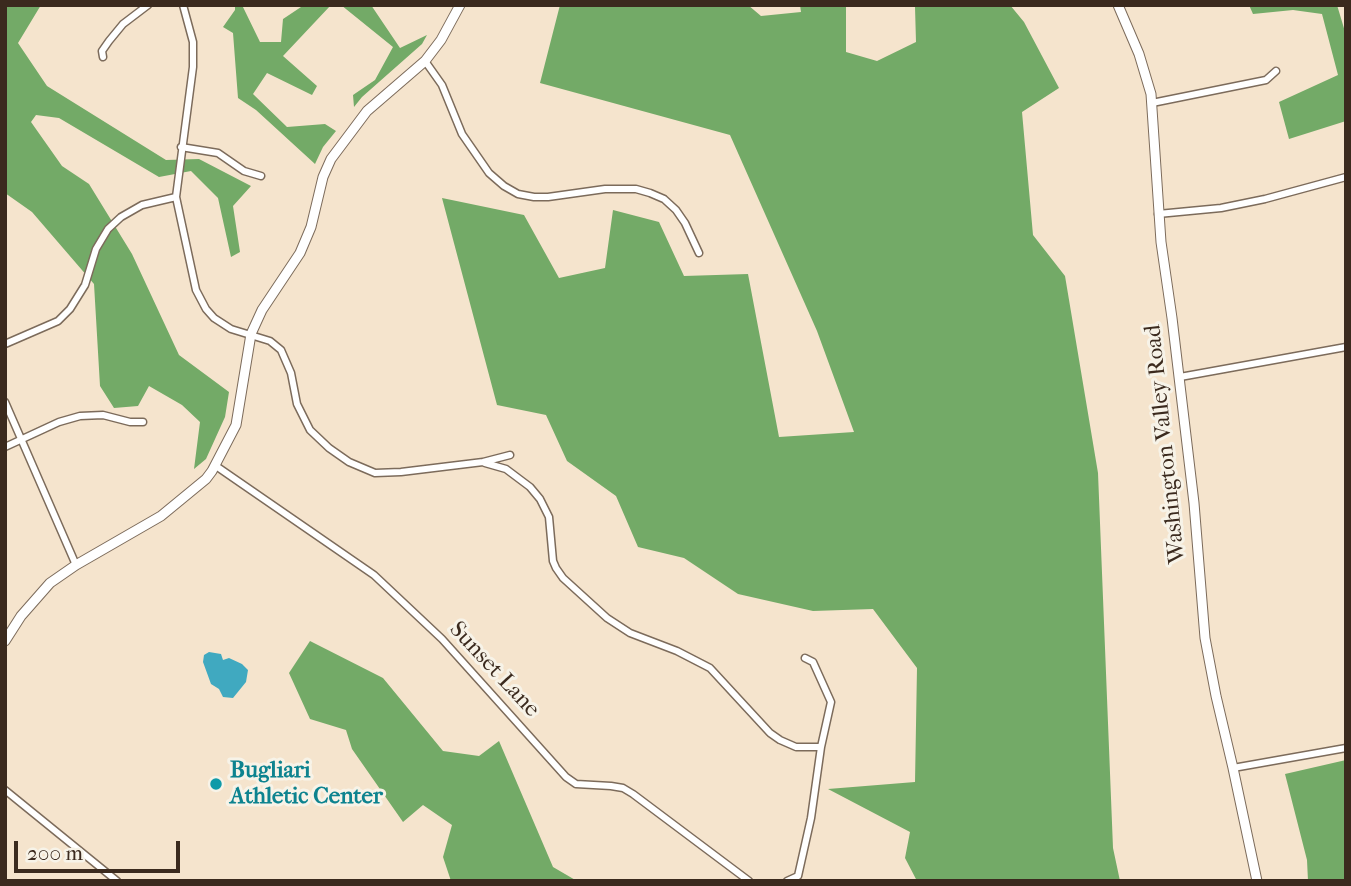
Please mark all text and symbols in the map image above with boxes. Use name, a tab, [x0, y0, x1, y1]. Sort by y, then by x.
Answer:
street label: Washington Valley Road	[1140, 323, 1192, 565]
street label: Sunset Lane	[443, 617, 545, 723]
place label: Bugliari Athletic Center	[230, 757, 383, 811]
marker: Bugliari Athletic Center	[208, 776, 224, 792]
scale bar	[18, 826, 184, 870]
text: 200 m	[27, 841, 83, 865]

